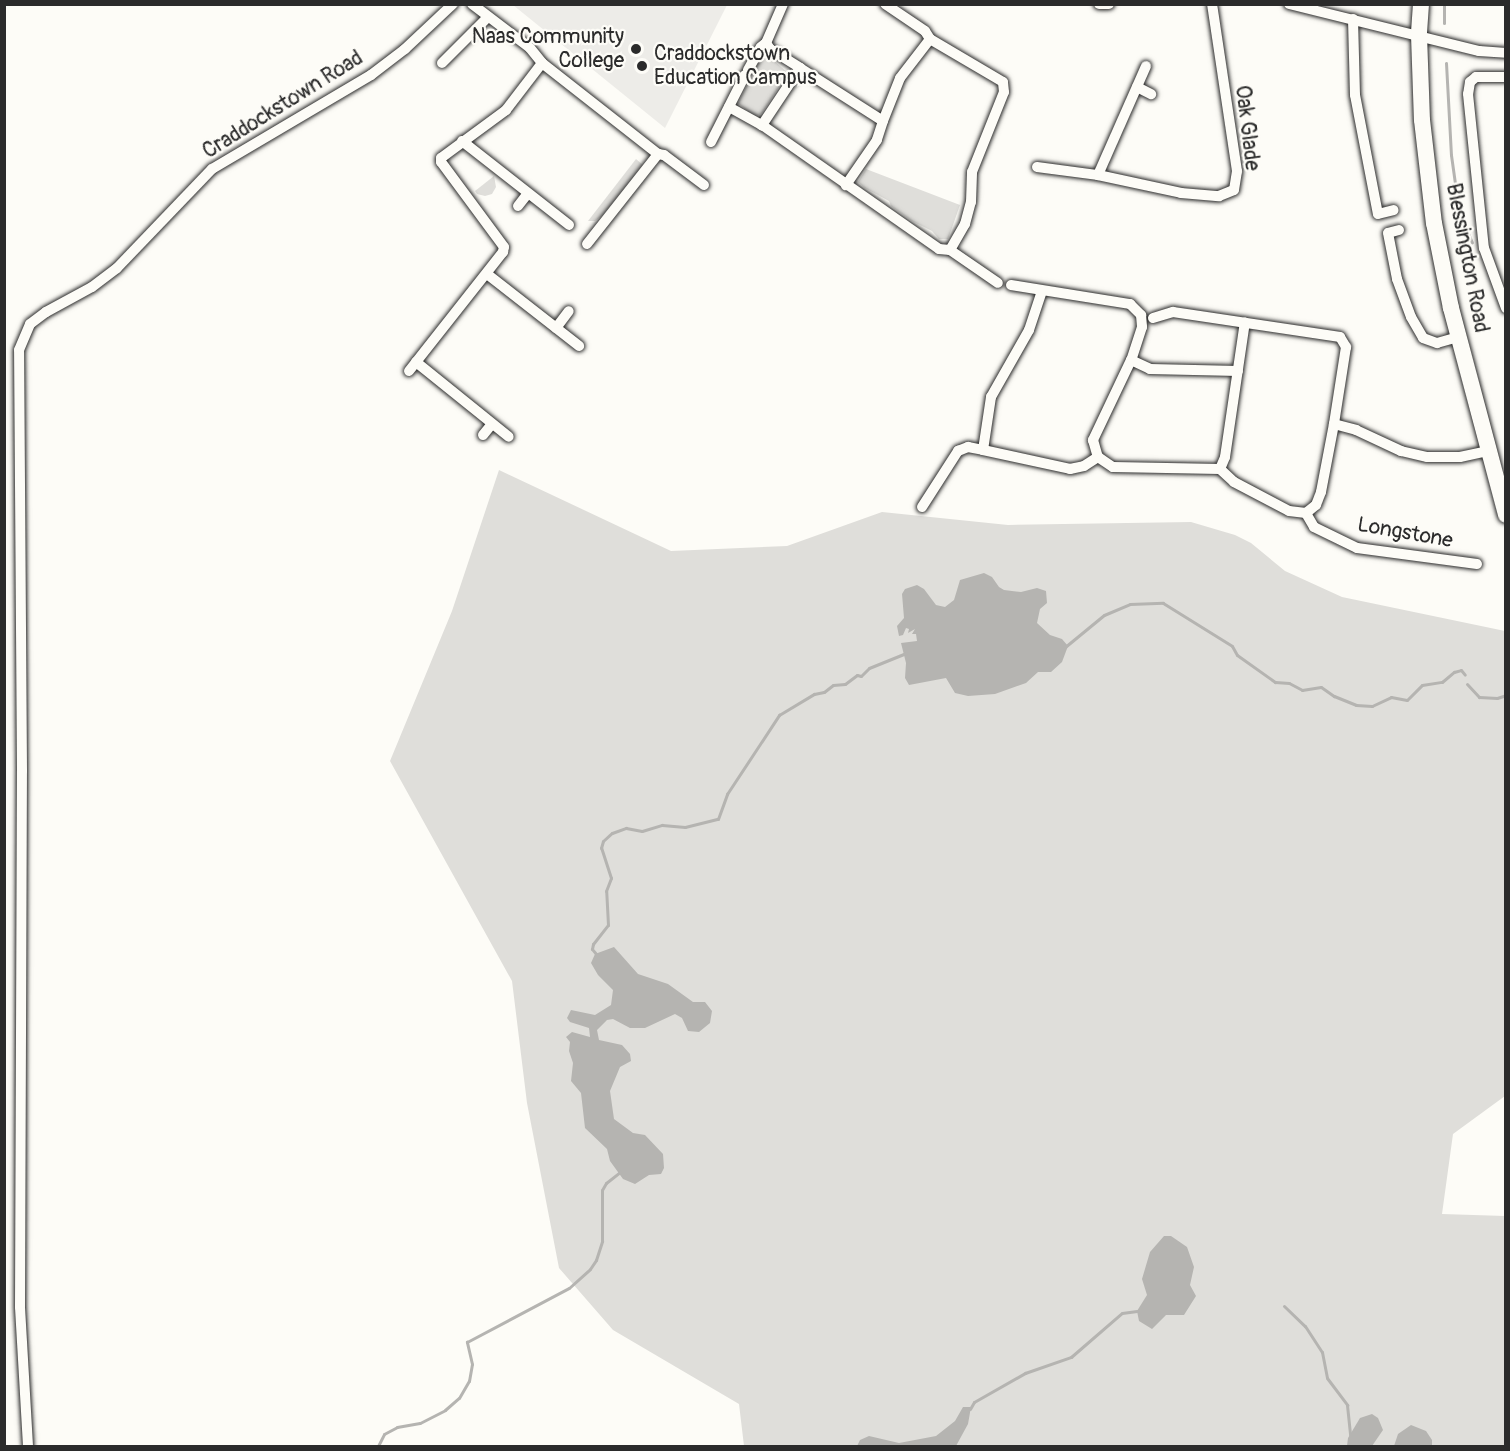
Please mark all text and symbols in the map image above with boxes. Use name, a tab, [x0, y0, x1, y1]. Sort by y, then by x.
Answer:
place label: Naas Community College	[472, 24, 624, 74]
place label: Craddockstown Education Campus	[654, 41, 817, 91]
marker: Naas Community College	[629, 42, 643, 56]
street label: Craddockstown Road	[198, 46, 368, 164]
marker: Craddockstown Education Campus	[635, 59, 649, 73]
street label: Oak Glade	[1229, 84, 1265, 172]
street label: Blessington Road	[1440, 181, 1494, 335]
street label: Longstone	[1355, 512, 1455, 554]

